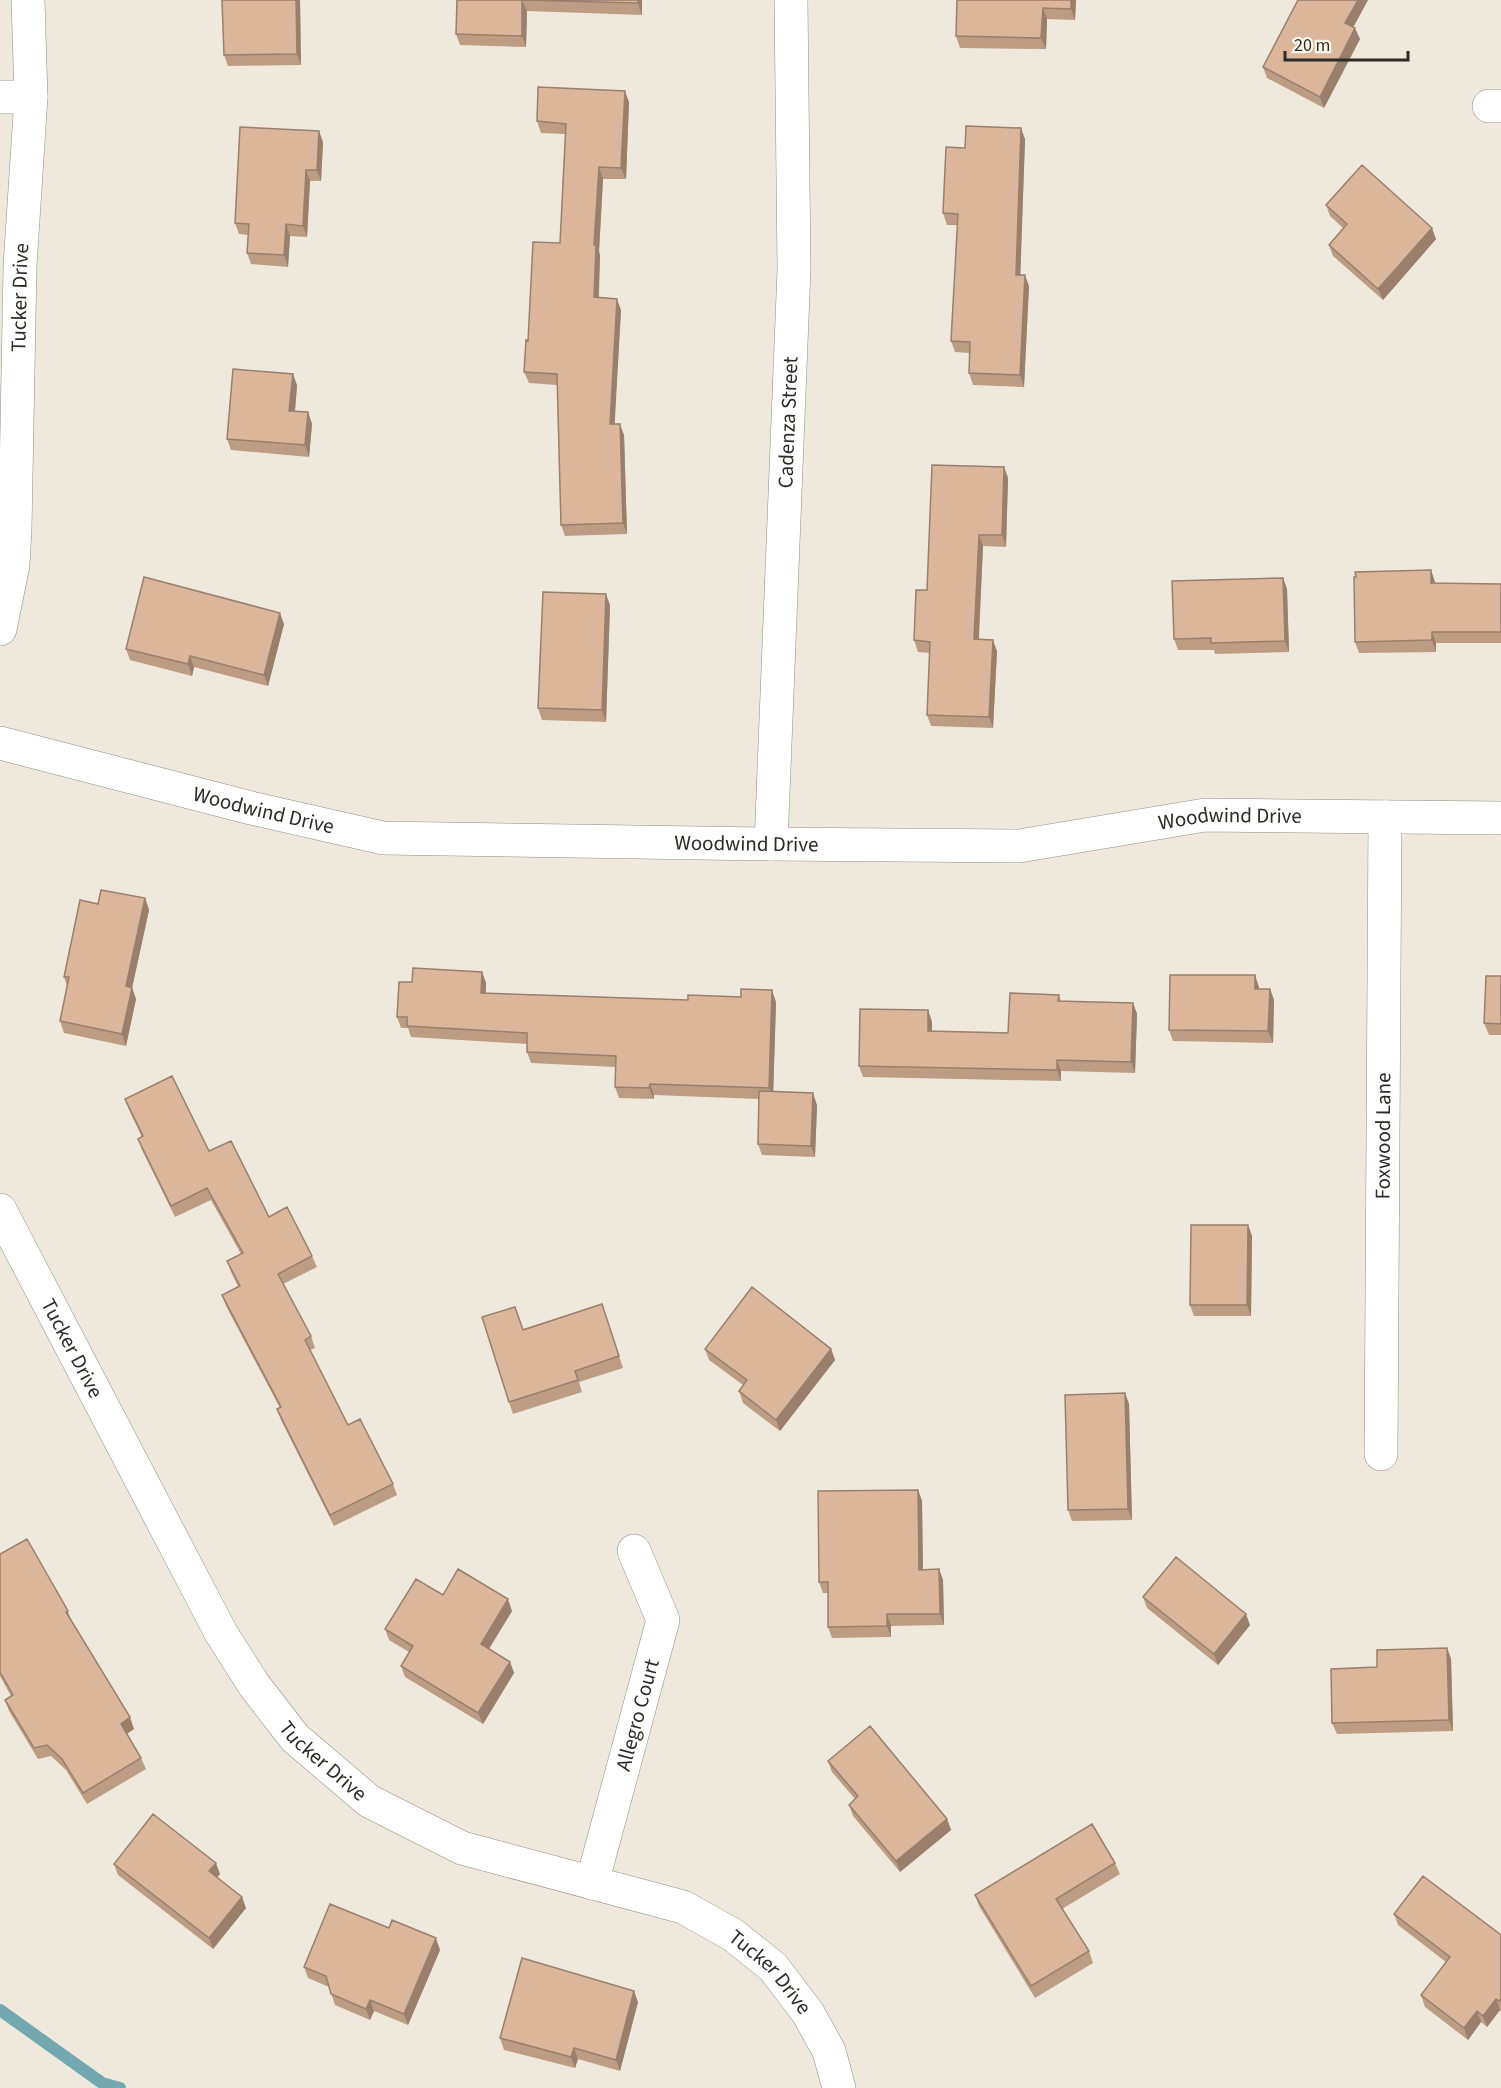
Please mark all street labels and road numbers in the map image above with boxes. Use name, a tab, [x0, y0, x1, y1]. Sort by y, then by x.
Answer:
street label: Tucker Drive	[3, 242, 36, 352]
street label: Cadenza Street	[770, 356, 805, 489]
street label: Woodwind Drive	[190, 779, 337, 841]
street label: Woodwind Drive	[1156, 800, 1302, 838]
street label: Woodwind Drive	[674, 828, 818, 859]
street label: Foxwood Lane	[1368, 1072, 1398, 1200]
street label: Tucker Drive	[34, 1293, 111, 1403]
street label: Allegro Court	[608, 1656, 667, 1774]
street label: Tucker Drive	[272, 1714, 374, 1808]
street label: Tucker Drive	[722, 1922, 819, 2021]

